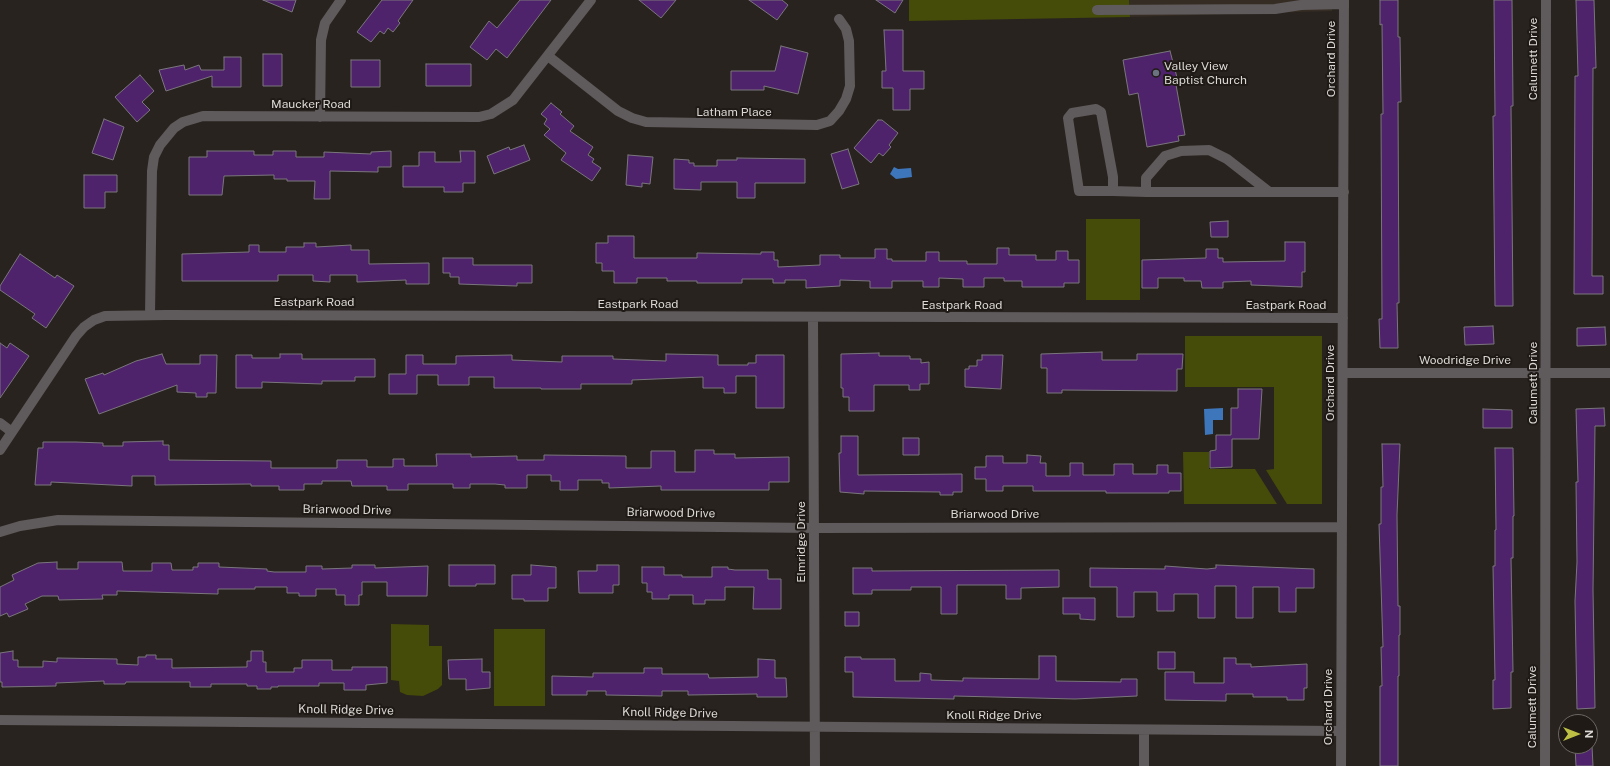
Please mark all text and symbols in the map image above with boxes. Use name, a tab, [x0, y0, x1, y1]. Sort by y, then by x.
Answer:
street label: Calumett Drive	[1526, 18, 1540, 100]
street label: Orchard Drive	[1324, 21, 1338, 97]
place label: Valley View Baptist Church	[1164, 59, 1247, 87]
marker: Valley View Baptist Church	[1151, 68, 1161, 78]
street label: Maucker Road	[271, 97, 351, 111]
street label: Latham Place	[696, 105, 772, 119]
street label: Eastpark Road	[273, 295, 355, 309]
street label: Eastpark Road	[597, 297, 679, 311]
street label: Eastpark Road	[921, 298, 1003, 312]
street label: Eastpark Road	[1245, 298, 1327, 312]
street label: Calumett Drive	[1526, 342, 1540, 424]
street label: Orchard Drive	[1323, 345, 1337, 421]
street label: Woodridge Drive	[1419, 353, 1511, 367]
street label: Elmridge Drive	[794, 501, 808, 583]
street label: Briarwood Drive	[302, 502, 392, 518]
street label: Briarwood Drive	[626, 505, 716, 521]
street label: Briarwood Drive	[951, 507, 1039, 521]
street label: Calumett Drive	[1525, 666, 1539, 748]
street label: Orchard Drive	[1321, 669, 1335, 745]
street label: Knoll Ridge Drive	[298, 702, 394, 718]
street label: Knoll Ridge Drive	[622, 705, 718, 721]
street label: Knoll Ridge Drive	[946, 708, 1042, 722]
north arrow	[1558, 714, 1598, 754]
text: N	[1583, 730, 1595, 738]

